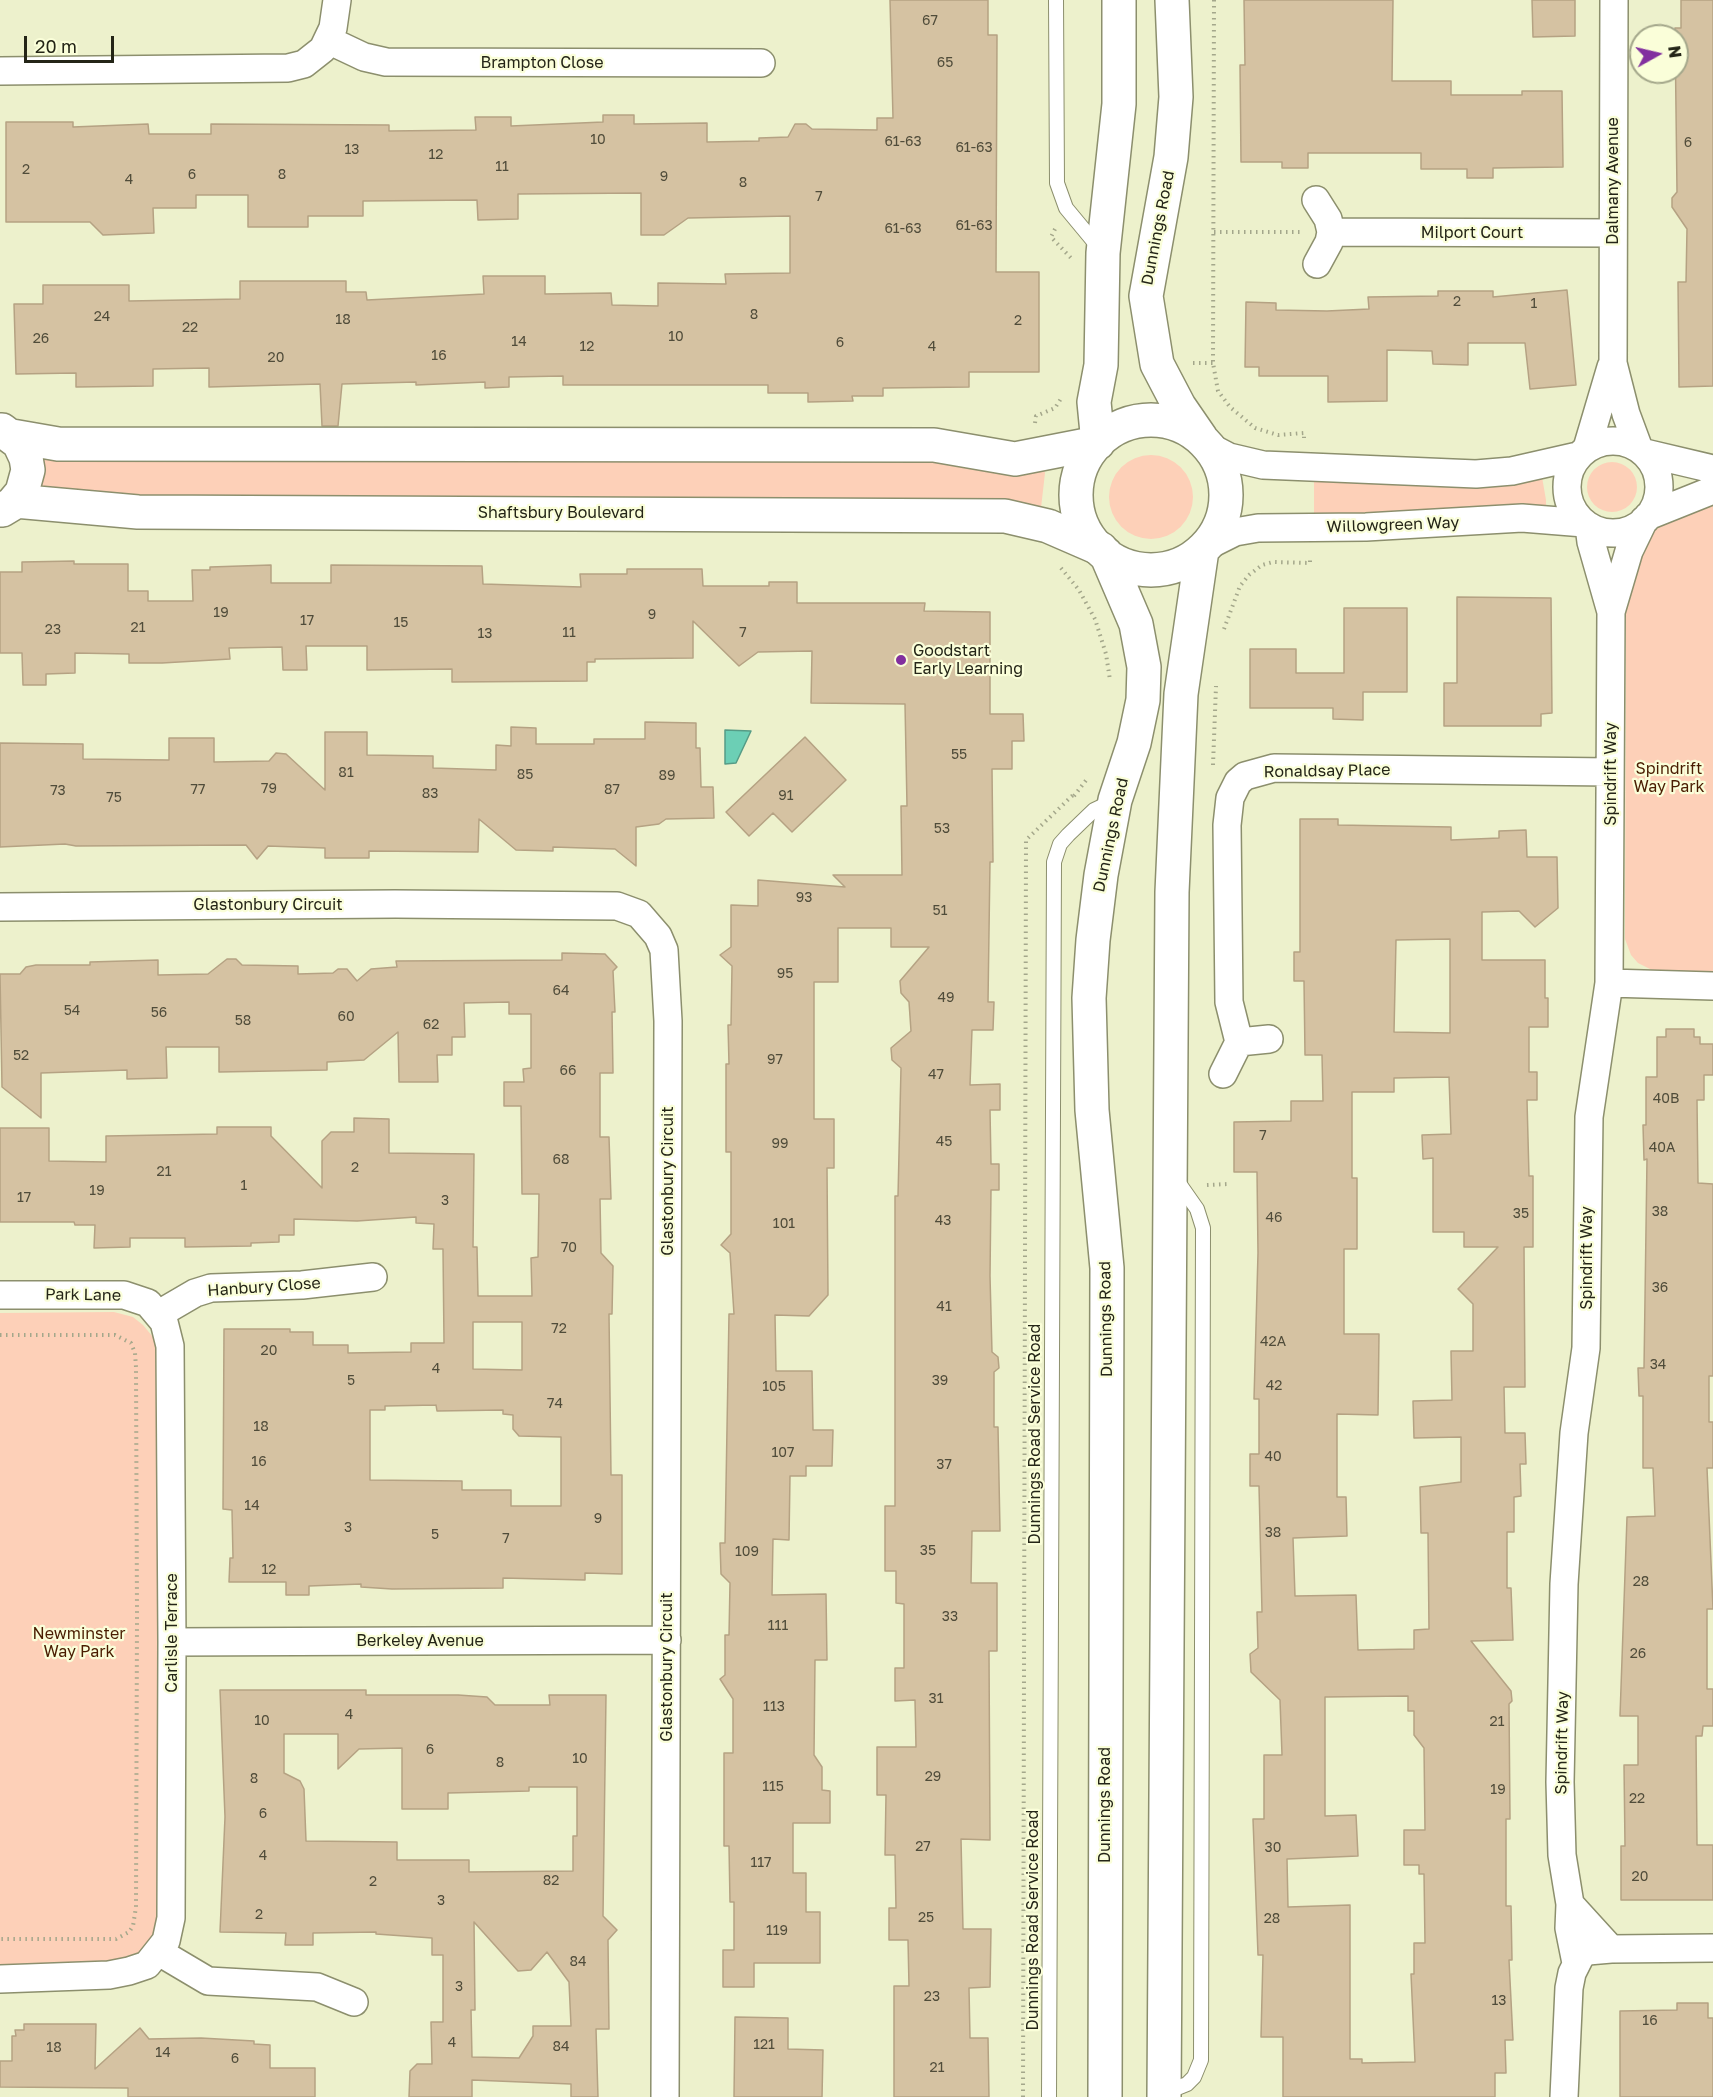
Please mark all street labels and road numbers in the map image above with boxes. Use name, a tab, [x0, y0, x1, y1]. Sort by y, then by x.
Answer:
street label: Brampton Close	[481, 53, 603, 73]
street label: Dalmany Avenue	[1603, 117, 1623, 245]
street label: Dunnings Road	[1137, 169, 1179, 287]
street label: Milport Court	[1421, 223, 1523, 243]
street label: Shaftsbury Boulevard	[478, 503, 644, 523]
street label: Willowgreen Way	[1326, 513, 1460, 537]
street label: Spindrift Way	[1601, 722, 1621, 826]
street label: Ronaldsay Place	[1263, 760, 1391, 782]
street label: Dunnings Road	[1090, 776, 1132, 894]
street label: Glastonbury Circuit	[193, 895, 343, 915]
street label: Glastonbury Circuit	[658, 1106, 678, 1256]
street label: Spindrift Way	[1577, 1206, 1597, 1310]
street label: Dunnings Road	[1095, 1261, 1117, 1377]
street label: Hanbury Close	[207, 1273, 321, 1301]
street label: Park Lane	[45, 1285, 121, 1305]
street label: Dunnings Road Service Road	[1025, 1324, 1045, 1544]
street label: Carlisle Terrace	[162, 1573, 182, 1693]
street label: Glastonbury Circuit	[657, 1592, 677, 1742]
street label: Berkeley Avenue	[356, 1631, 484, 1651]
street label: Spindrift Way	[1551, 1691, 1573, 1795]
street label: Dunnings Road	[1095, 1747, 1115, 1863]
street label: Dunnings Road Service Road	[1023, 1810, 1043, 2030]

